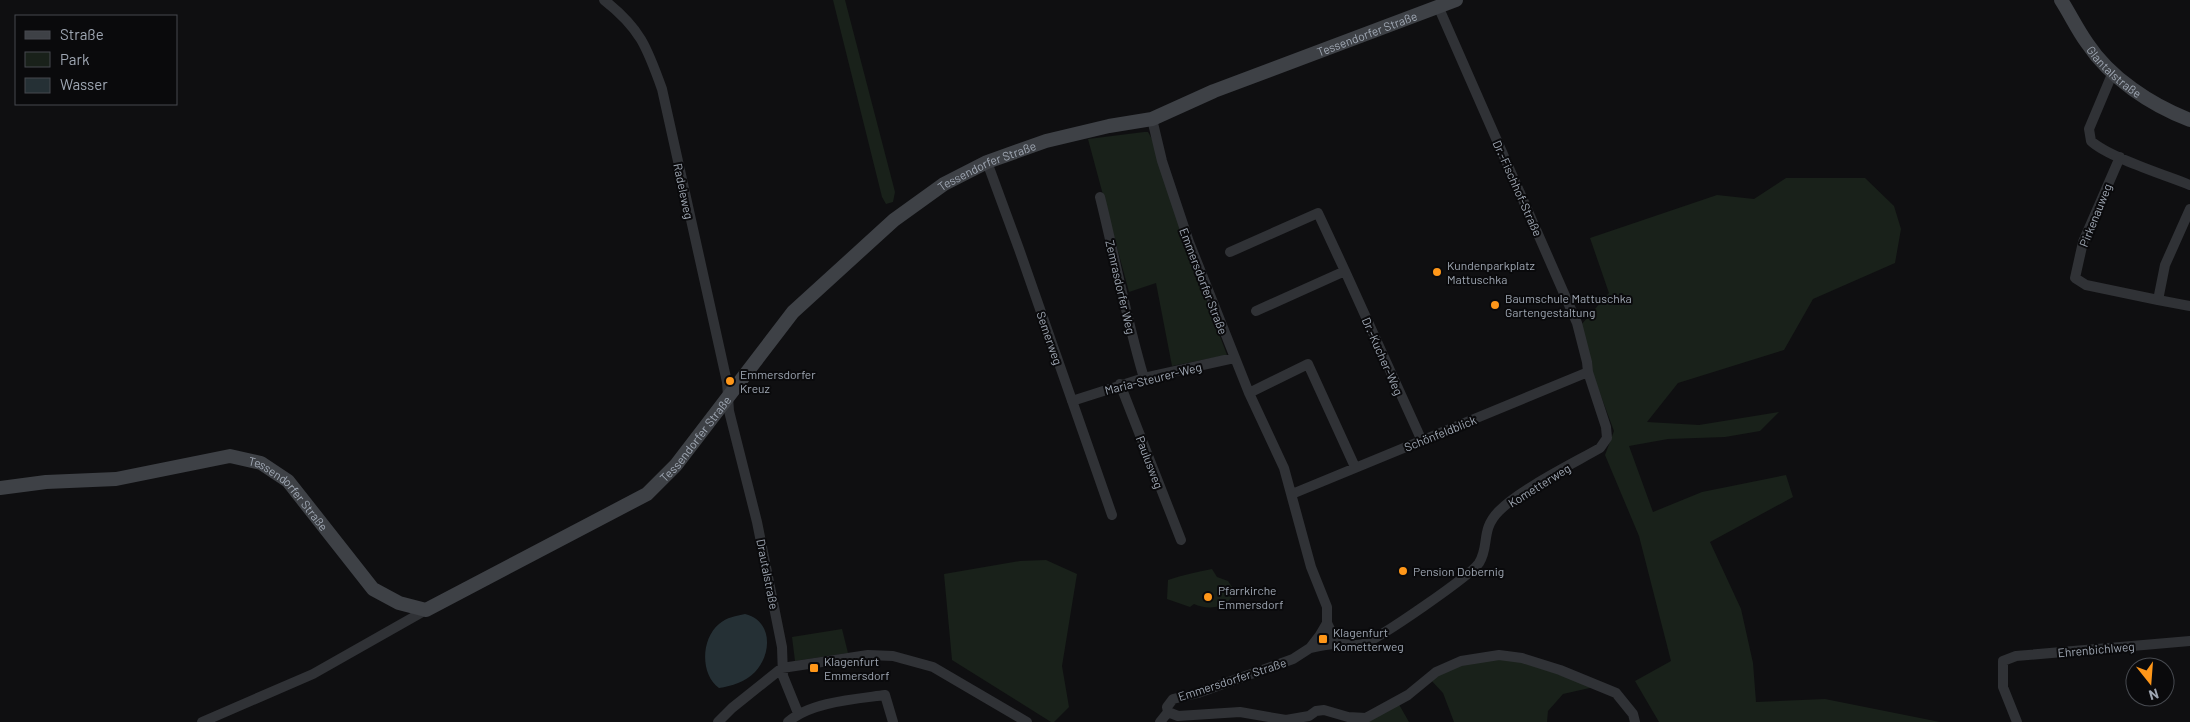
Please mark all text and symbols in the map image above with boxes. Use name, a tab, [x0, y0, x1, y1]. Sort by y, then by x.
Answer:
street label: Tessendorfer Straße	[1315, 8, 1419, 59]
legend	[15, 15, 178, 105]
text: Straße	[60, 25, 104, 43]
street label: Glantalstraße	[2084, 43, 2144, 100]
text: Park	[60, 50, 90, 68]
text: Wasser	[60, 75, 108, 93]
street label: Tessendorfer Straße	[935, 138, 1038, 193]
street label: Dr.-Fischhof-Straße	[1491, 138, 1545, 238]
street label: Radeleweg	[671, 162, 697, 220]
street label: Pirkenauweg	[2076, 181, 2114, 249]
street label: Emmersdorfer Straße	[1177, 226, 1231, 336]
street label: Zemrasdorfer Weg	[1103, 238, 1139, 336]
place label: Kundenparkplatz Mattuschka	[1447, 258, 1535, 286]
marker: Kundenparkplatz Mattuschka	[1431, 266, 1443, 278]
place label: Baumschule Mattuschka Gartengestaltung	[1505, 291, 1632, 319]
marker: Baumschule Mattuschka Gartengestaltung	[1489, 299, 1501, 311]
street label: Semerweg	[1034, 309, 1066, 367]
street label: Dr.-Kucher-Weg	[1360, 315, 1406, 397]
street label: Maria-Steurer-Weg	[1103, 359, 1203, 397]
place label: Emmersdorfer Kreuz	[740, 367, 816, 395]
marker: Emmersdorfer Kreuz	[724, 375, 736, 387]
street label: Tessendorfer Straße	[657, 393, 734, 484]
street label: Schönfeldblick	[1402, 412, 1478, 454]
street label: Paulusweg	[1134, 434, 1166, 490]
street label: Tessendorfer Straße	[247, 453, 331, 533]
street label: Kometterweg	[1505, 460, 1573, 510]
street label: Drautalstraße	[754, 538, 782, 610]
place label: Pension Dobernig	[1413, 564, 1504, 578]
marker: Pension Dobernig	[1397, 565, 1409, 577]
place label: Pfarrkirche Emmersdorf	[1218, 583, 1283, 611]
marker: Pfarrkirche Emmersdorf	[1202, 591, 1214, 603]
place label: Klagenfurt Kometterweg	[1333, 625, 1404, 653]
marker: Klagenfurt Kometterweg	[1317, 633, 1329, 645]
street label: Ehrenbichlweg	[2057, 639, 2135, 659]
place label: Klagenfurt Emmersdorf	[824, 654, 889, 682]
street label: Emmersdorfer Straße	[1176, 655, 1288, 703]
north arrow	[2125, 657, 2175, 707]
marker: Klagenfurt Emmersdorf	[808, 662, 820, 674]
text: N	[2147, 685, 2161, 704]

